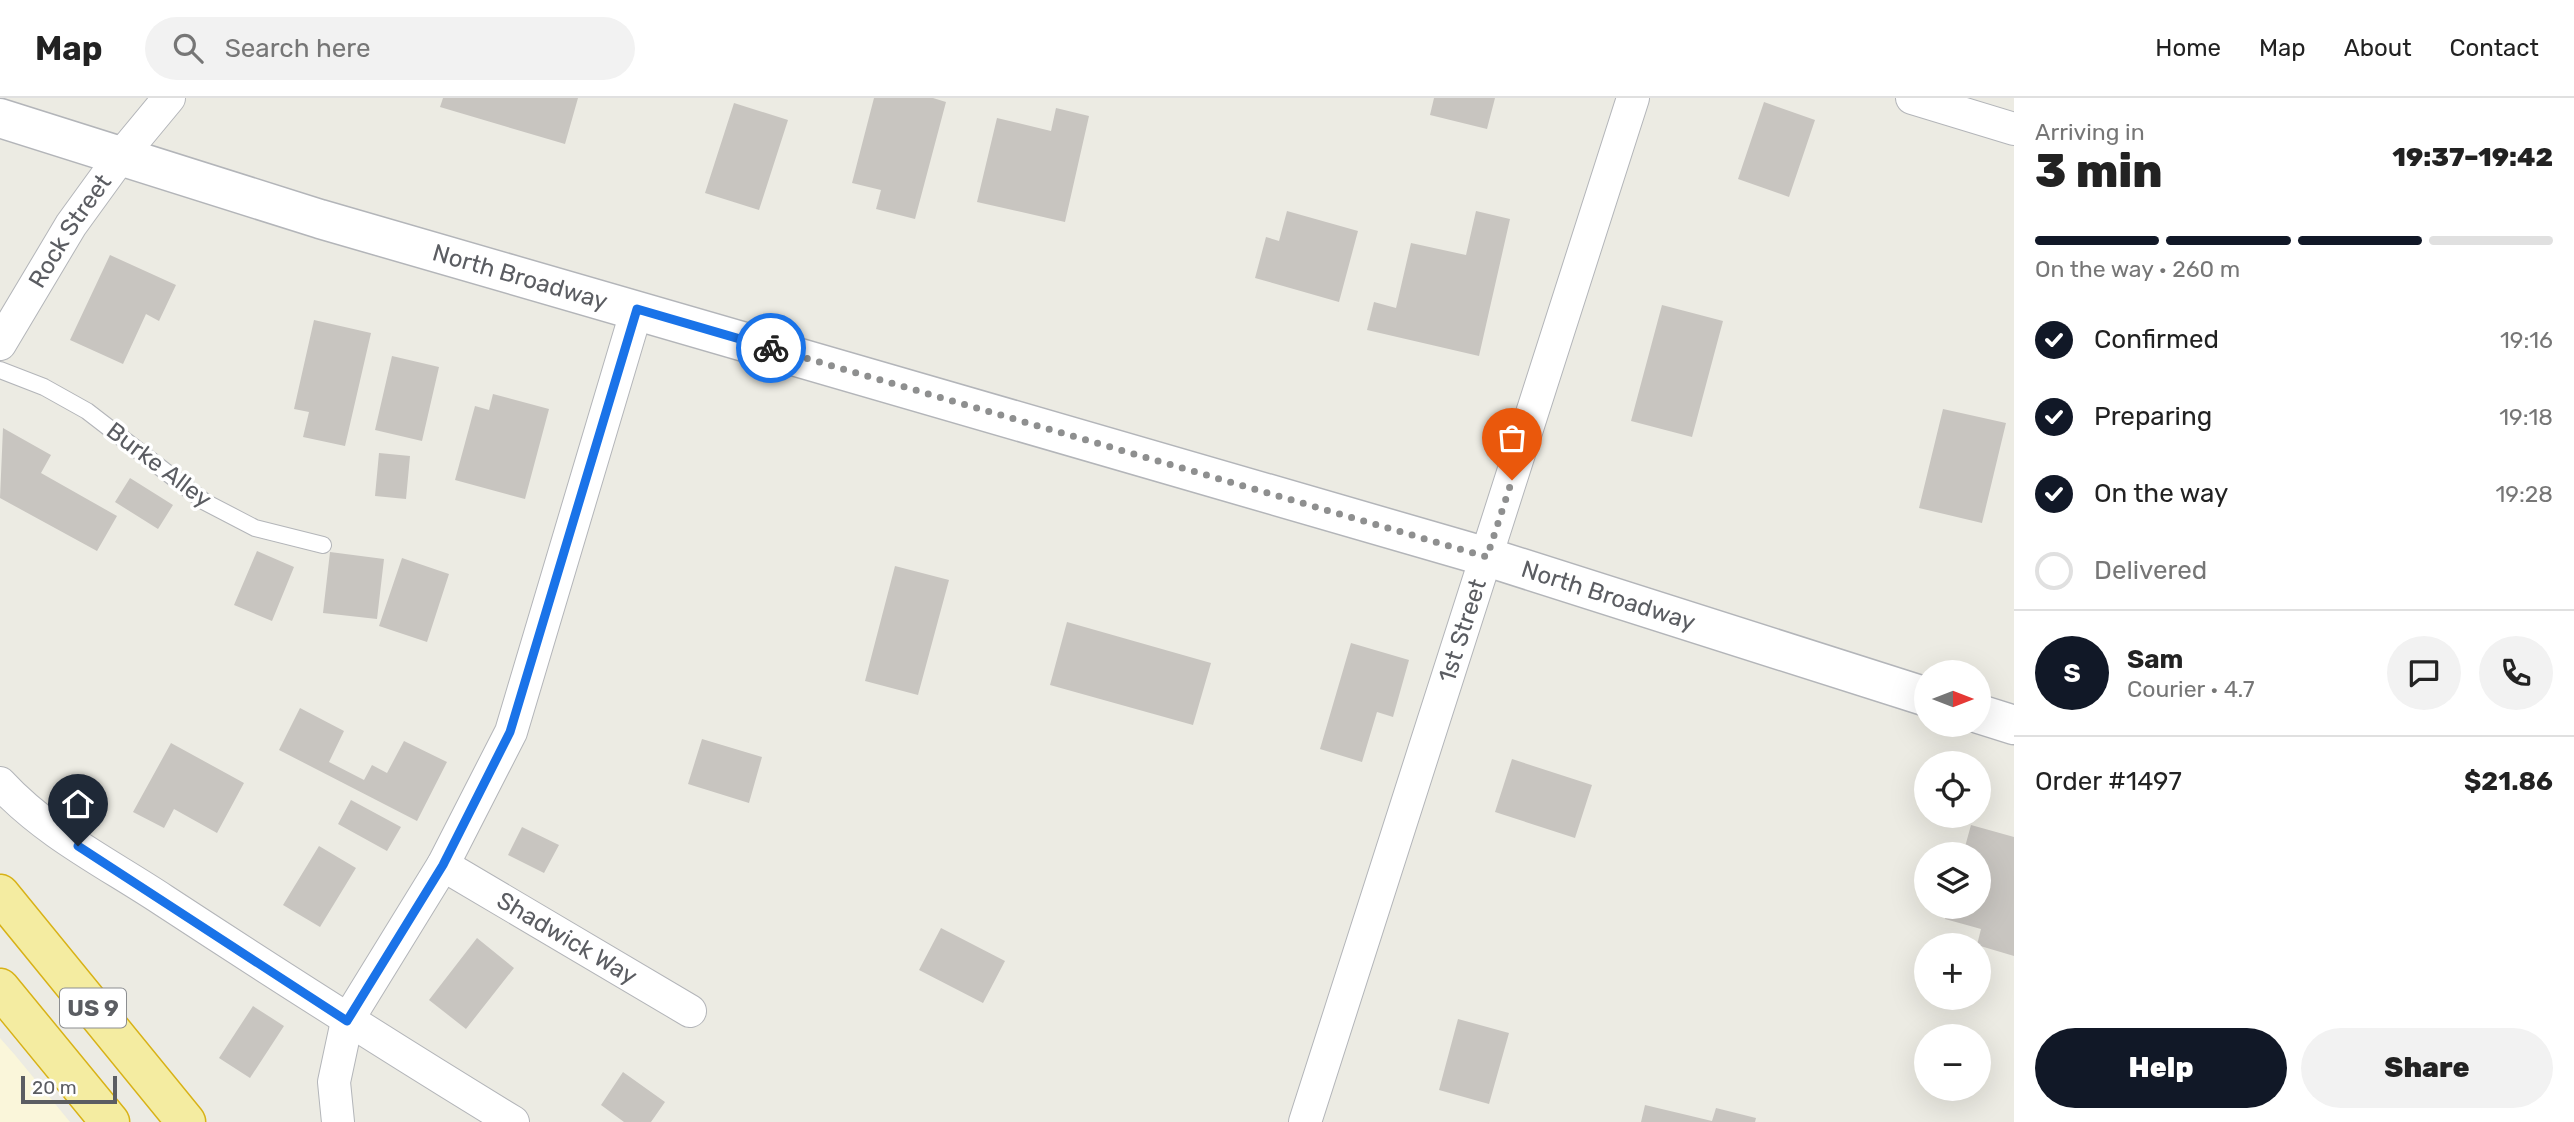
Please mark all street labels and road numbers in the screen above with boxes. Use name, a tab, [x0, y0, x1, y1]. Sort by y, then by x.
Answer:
street label: Rock Street	[23, 169, 117, 293]
street label: North Broadway	[429, 238, 611, 316]
street label: Burke Alley	[101, 416, 217, 514]
street label: North Broadway	[1518, 555, 1699, 636]
street label: 1st Street	[1433, 575, 1492, 686]
street label: Shadwick Way	[492, 886, 642, 991]
road number: US 9	[60, 988, 126, 1028]

